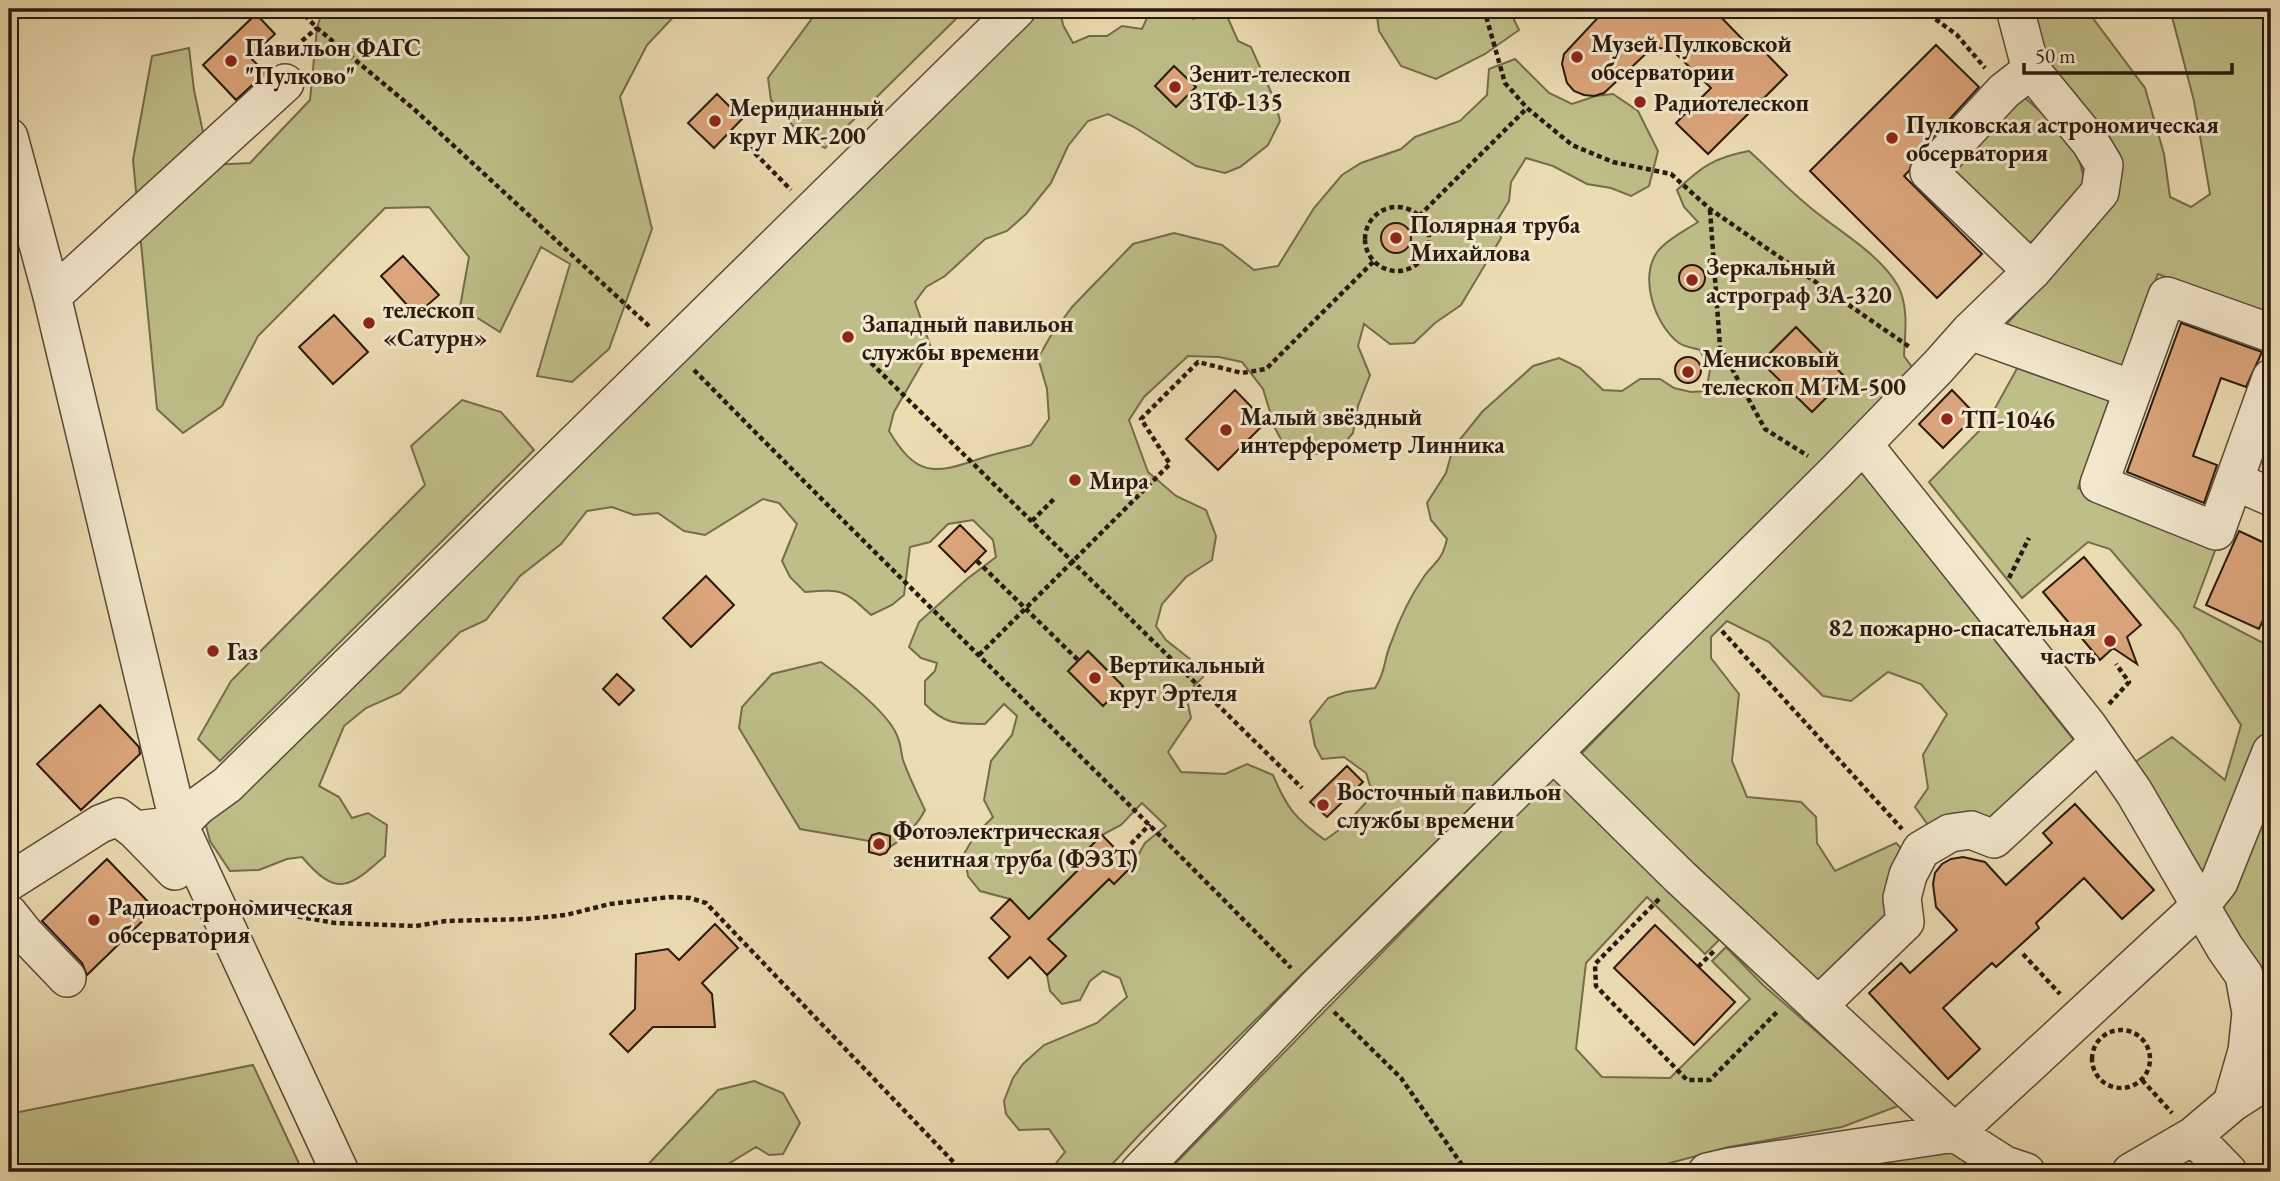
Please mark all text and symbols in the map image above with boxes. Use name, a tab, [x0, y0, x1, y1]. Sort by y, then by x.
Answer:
place label: Музей Пулковской обсерватории	[1591, 28, 1792, 87]
place label: Павильон ФАГС "Пулково"	[245, 32, 421, 92]
scale bar	[2024, 32, 2233, 76]
text: 50 m	[2035, 42, 2076, 69]
marker: Музей Пулковской обсерватории	[1569, 49, 1585, 65]
marker: Павильон ФАГС "Пулково"	[223, 53, 239, 69]
place label: Зенит-телескоп ЗТФ-135	[1189, 58, 1351, 117]
marker: Зенит-телескоп ЗТФ-135	[1167, 79, 1183, 95]
place label: Радиотелескоп	[1654, 87, 1810, 118]
place label: Меридианный круг МК-200	[729, 92, 884, 152]
marker: Радиотелескоп	[1632, 94, 1648, 110]
place label: Пулковская астрономическая обсерватория	[1906, 109, 2219, 168]
marker: Меридианный круг МК-200	[707, 113, 723, 129]
marker: Пулковская астрономическая обсерватория	[1884, 130, 1900, 146]
place label: Полярная труба Михайлова	[1410, 209, 1581, 268]
marker: Полярная труба Михайлова	[1388, 230, 1404, 246]
place label: Зеркальный астрограф ЗА-320	[1706, 251, 1892, 310]
marker: Зеркальный астрограф ЗА-320	[1684, 272, 1700, 288]
place label: телескоп «Сатурн»	[383, 294, 487, 354]
place label: Западный павильон службы времени	[862, 308, 1074, 368]
marker: телескоп «Сатурн»	[361, 315, 377, 331]
marker: Западный павильон службы времени	[840, 329, 856, 345]
place label: Менисковый телескоп МТМ-500	[1702, 343, 1906, 402]
marker: Менисковый телескоп МТМ-500	[1680, 364, 1696, 380]
place label: Малый звёздный интерферометр Линника	[1240, 401, 1505, 460]
place label: ТП-1046	[1961, 404, 2055, 435]
marker: ТП-1046	[1939, 411, 1955, 427]
marker: Малый звёздный интерферометр Линника	[1218, 422, 1234, 438]
place label: Мира	[1089, 465, 1149, 496]
marker: Мира	[1067, 472, 1083, 488]
place label: 82 пожарно-спасательная часть	[1828, 612, 2096, 671]
marker: 82 пожарно-спасательная часть	[2102, 633, 2118, 649]
place label: Газ	[227, 636, 258, 667]
marker: Газ	[205, 643, 221, 659]
place label: Вертикальный круг Эртеля	[1109, 649, 1265, 709]
marker: Вертикальный круг Эртеля	[1087, 670, 1103, 686]
place label: Восточный павильон службы времени	[1337, 776, 1562, 836]
marker: Восточный павильон службы времени	[1315, 797, 1331, 813]
place label: Фотоэлектрическая зенитная труба (ФЭЗТ)	[893, 815, 1138, 875]
marker: Фотоэлектрическая зенитная труба (ФЭЗТ)	[871, 836, 887, 852]
place label: Радиоастрономическая обсерватория	[108, 891, 353, 950]
marker: Радиоастрономическая обсерватория	[86, 912, 102, 928]

